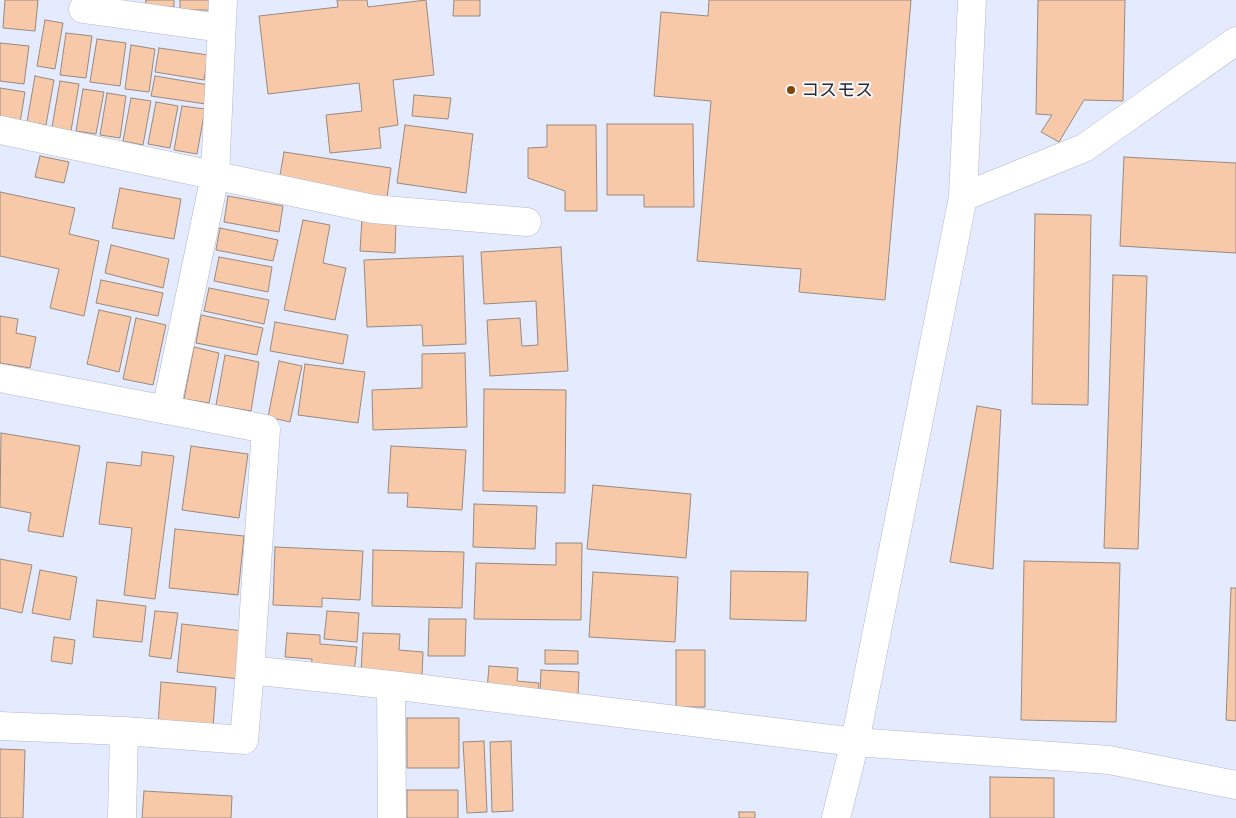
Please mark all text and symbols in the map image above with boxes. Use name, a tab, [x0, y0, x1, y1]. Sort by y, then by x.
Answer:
place label: コスモス	[801, 79, 873, 101]
marker: コスモス	[785, 84, 797, 96]

